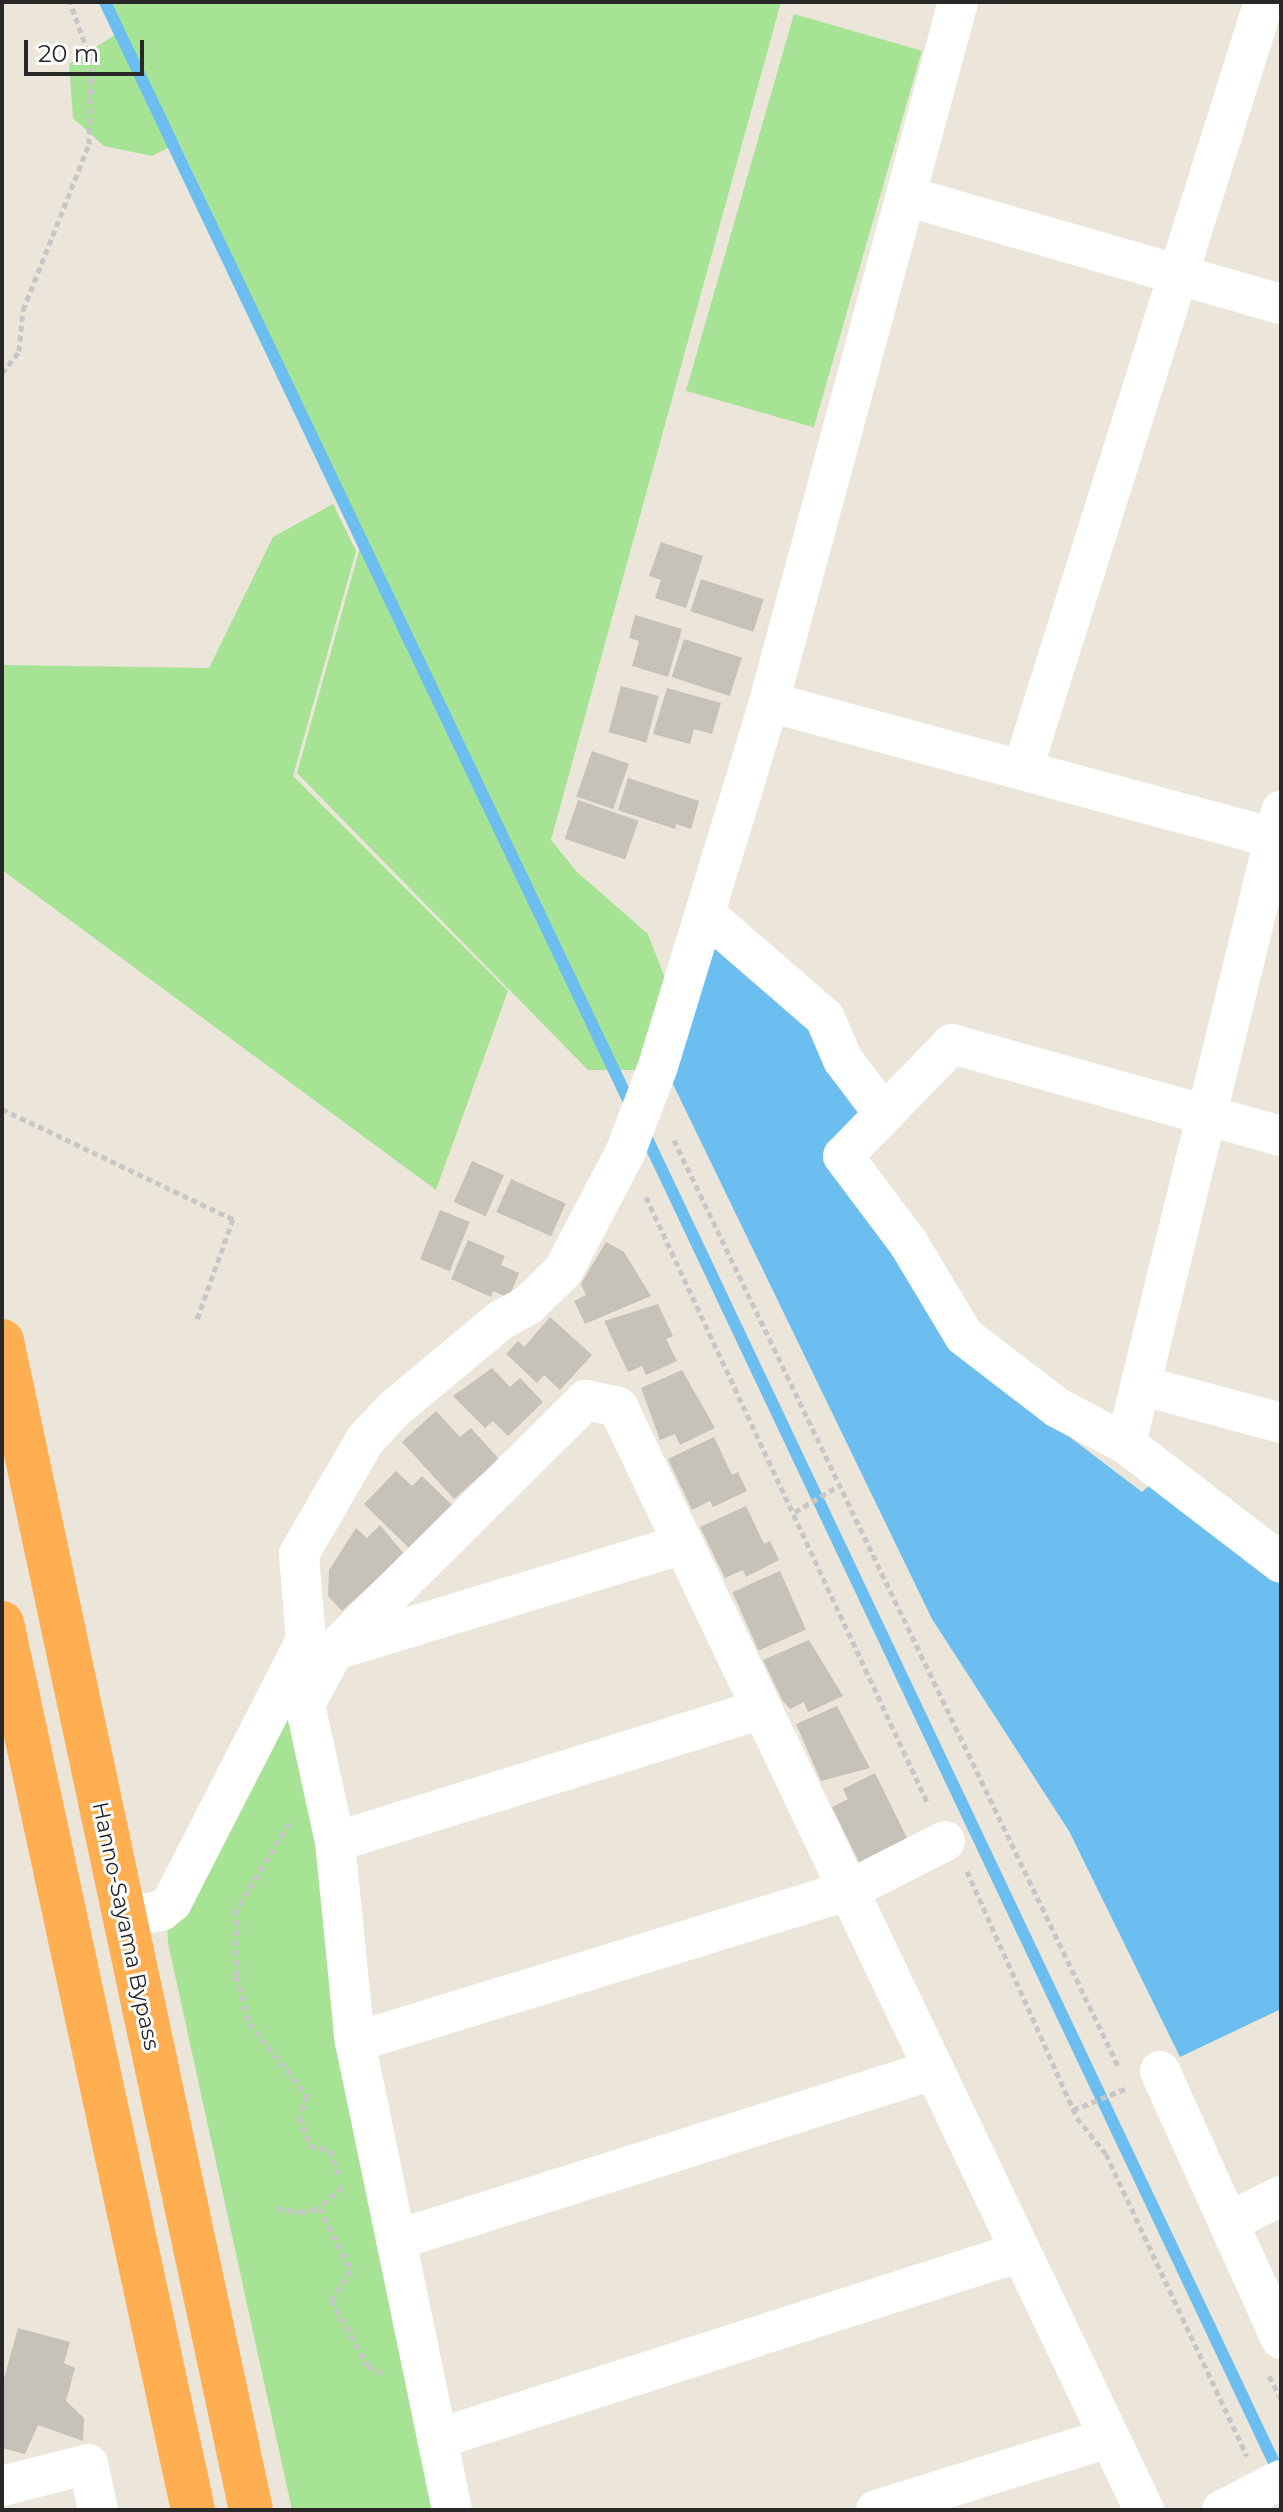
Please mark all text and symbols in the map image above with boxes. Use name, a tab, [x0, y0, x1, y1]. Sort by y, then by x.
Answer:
scale bar	[28, 24, 148, 74]
text: 20 m	[38, 39, 99, 68]
street label: Hanno-Sayama Bypass	[87, 1799, 165, 2053]

